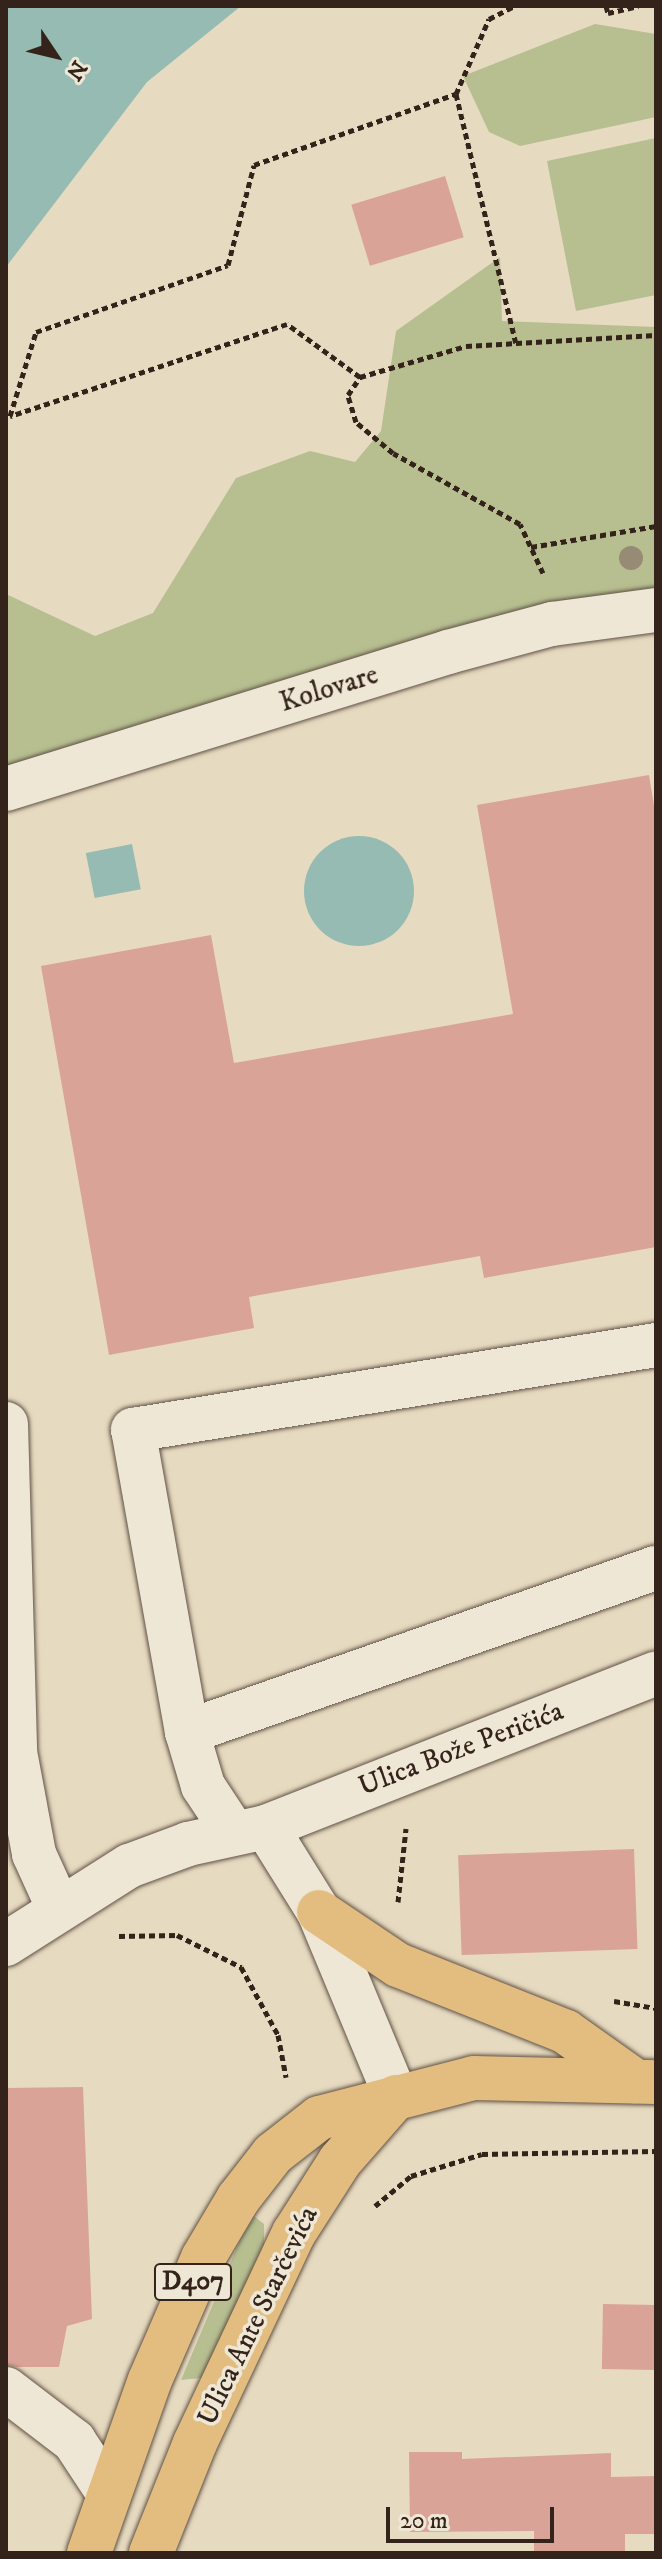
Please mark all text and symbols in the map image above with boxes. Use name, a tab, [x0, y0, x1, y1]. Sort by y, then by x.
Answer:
north arrow	[16, 16, 96, 96]
text: N	[60, 55, 92, 85]
street label: Kolovare	[276, 658, 382, 720]
street label: Ulica Bože Peričića	[354, 1694, 568, 1804]
street label: Ulica Ante Starčevića	[190, 2201, 326, 2431]
road number: D407	[153, 2260, 233, 2304]
scale bar	[390, 2491, 558, 2541]
text: 20 m	[400, 2506, 448, 2536]

